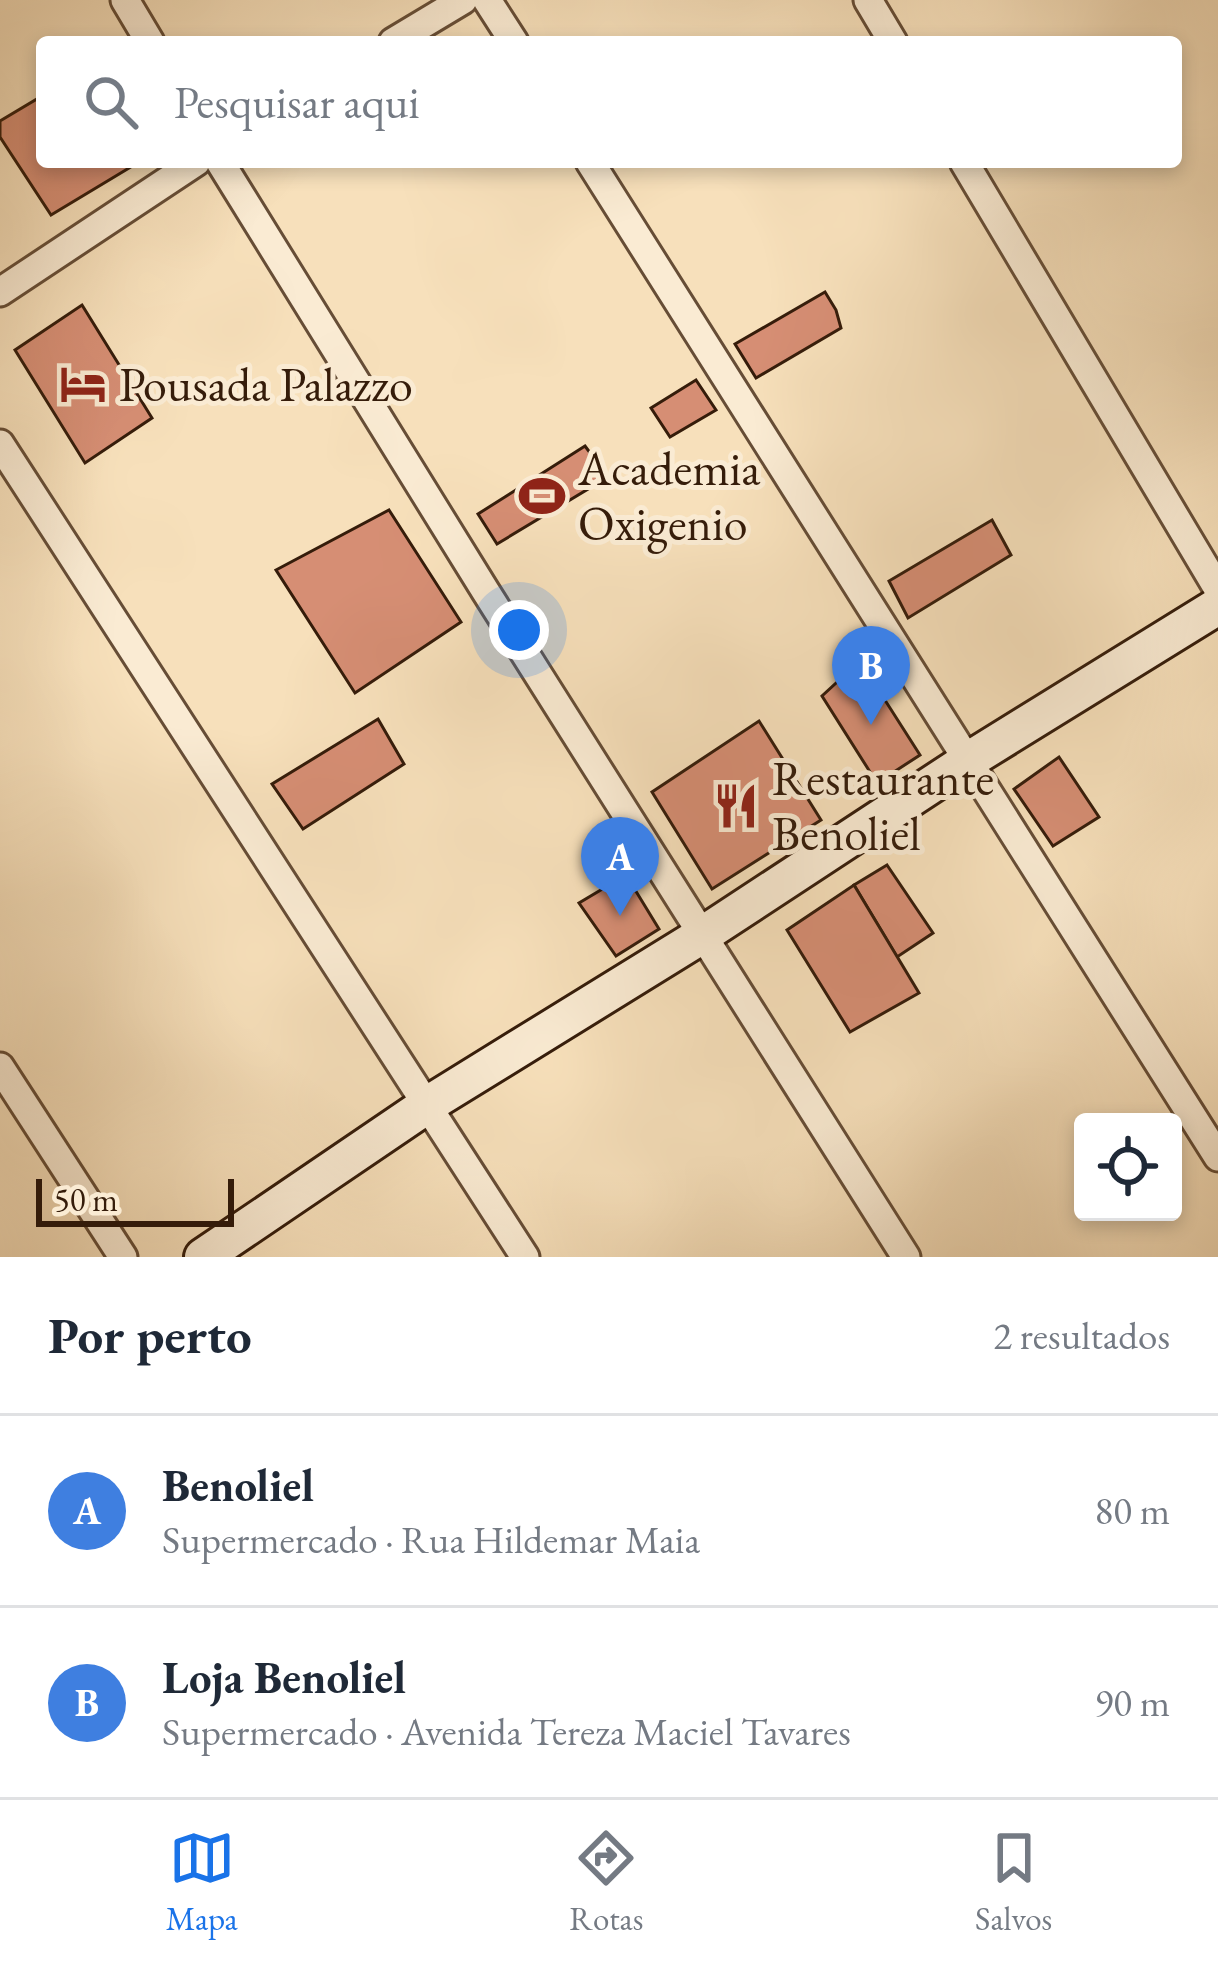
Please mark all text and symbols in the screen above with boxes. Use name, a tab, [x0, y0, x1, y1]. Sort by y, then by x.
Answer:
search box	[36, 36, 1182, 168]
icon: search	[78, 69, 144, 135]
text: Pesquisar aqui	[174, 73, 420, 131]
place label: Pousada Palazzo	[119, 353, 413, 415]
hotel icon: Pousada Palazzo	[58, 359, 108, 409]
place label: Academia Oxigenio	[577, 437, 761, 554]
sports icon: Academia Oxigenio	[517, 471, 567, 521]
your location	[489, 600, 549, 660]
pin: B	[832, 626, 910, 725]
place label: Restaurante Benoliel	[772, 747, 994, 864]
restaurant icon: Restaurante Benoliel	[711, 781, 761, 831]
pin: A	[581, 817, 659, 916]
map controls	[1074, 1113, 1182, 1221]
button: locate	[1074, 1113, 1182, 1221]
scale bar	[36, 1173, 234, 1226]
text: 50 m	[54, 1178, 118, 1221]
text: Por perto	[48, 1302, 252, 1368]
text: 2 resultados	[993, 1310, 1170, 1361]
text: Benoliel	[162, 1456, 314, 1514]
text: A	[73, 1485, 101, 1536]
text: 80 m	[1094, 1485, 1170, 1536]
text: Supermercado · Rua Hildemar Maia	[162, 1514, 700, 1565]
text: Loja Benoliel	[162, 1648, 406, 1706]
text: B	[75, 1677, 99, 1728]
text: 90 m	[1094, 1677, 1170, 1728]
text: Supermercado · Avenida Tereza Maciel Tavares	[162, 1706, 851, 1757]
tab: Mapa	[166, 1825, 238, 1940]
tab: Rotas	[569, 1825, 643, 1940]
tab: Salvos	[975, 1825, 1052, 1940]

